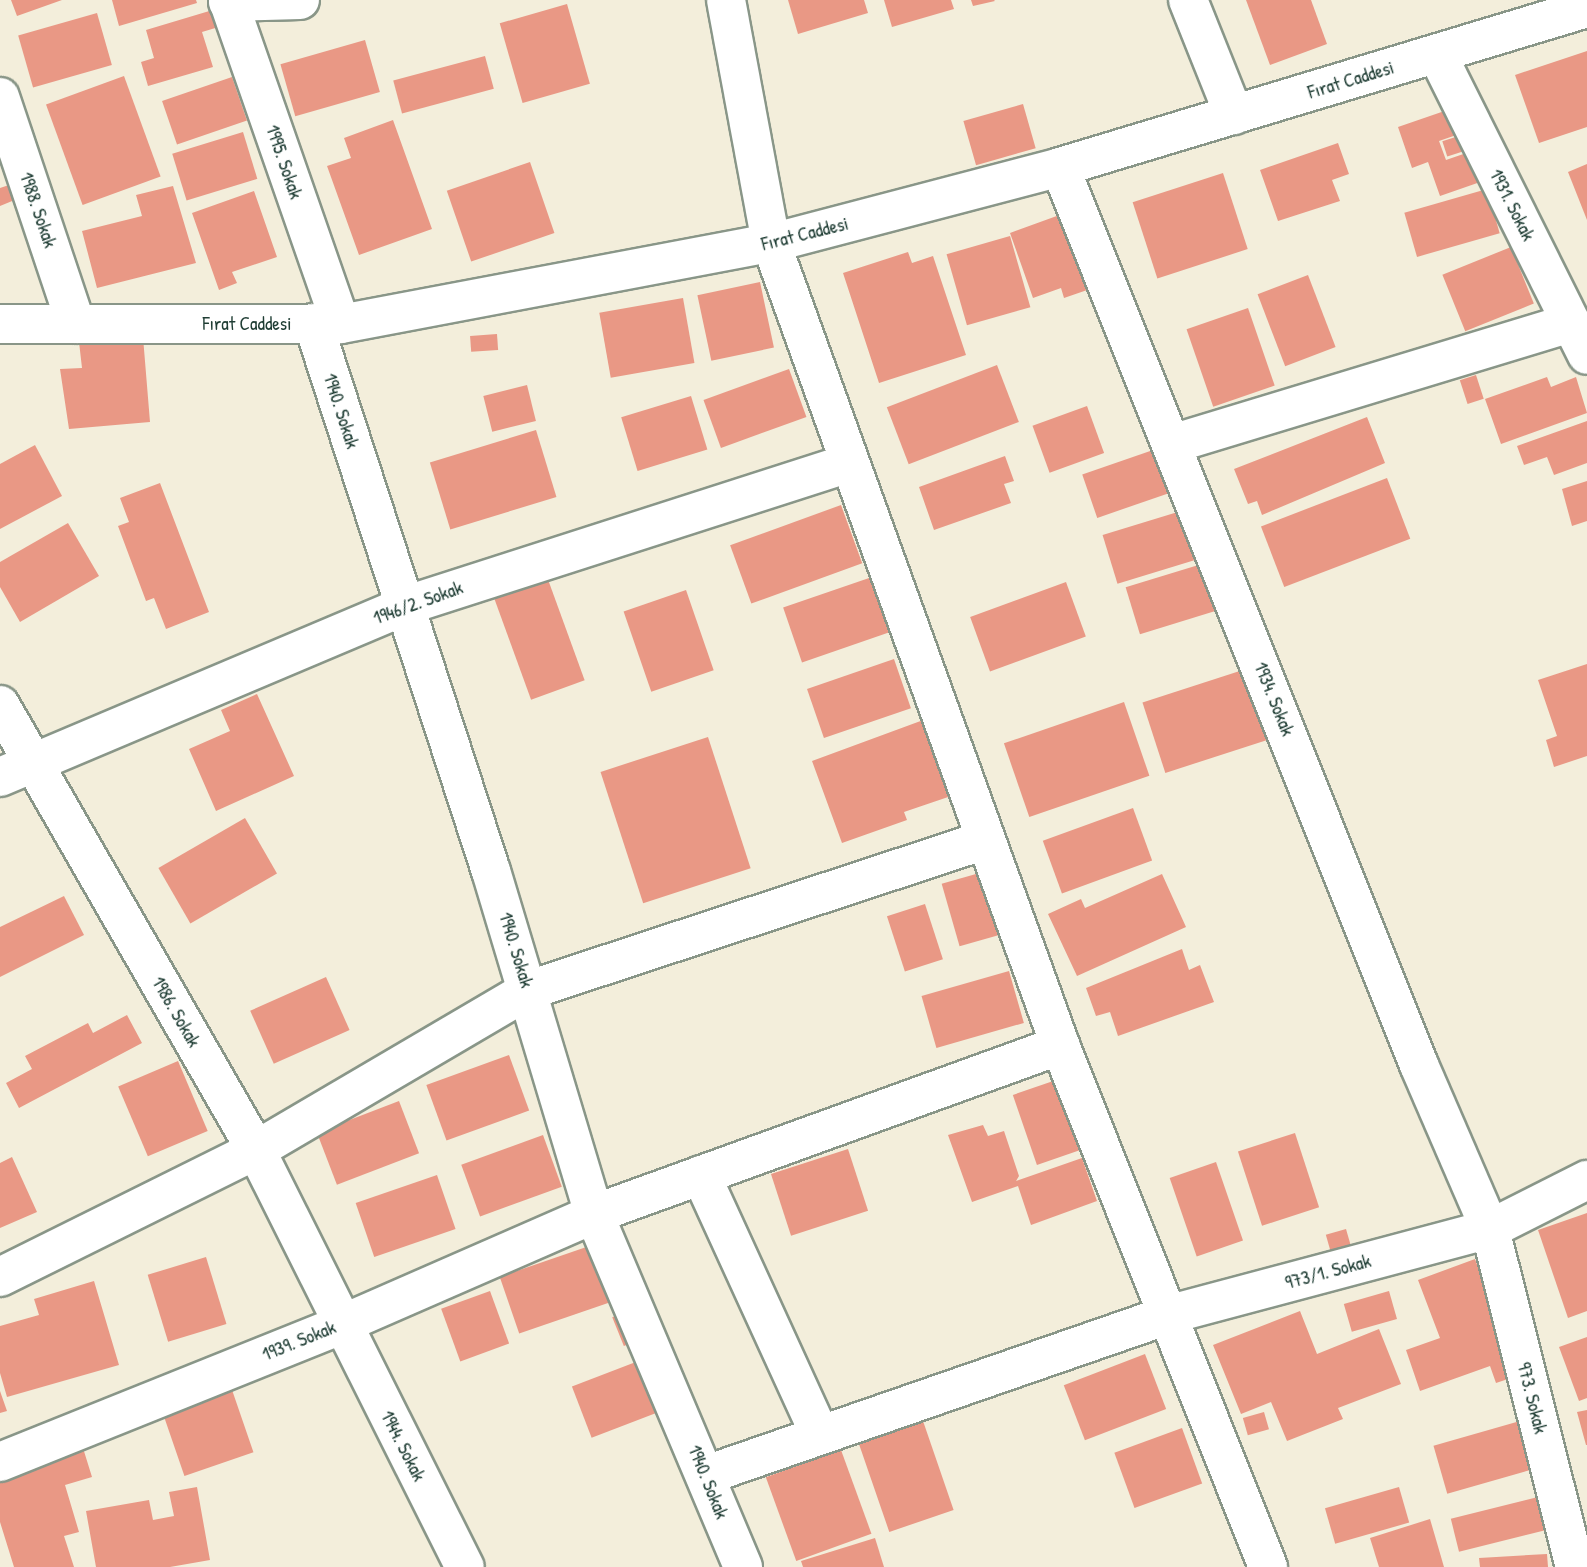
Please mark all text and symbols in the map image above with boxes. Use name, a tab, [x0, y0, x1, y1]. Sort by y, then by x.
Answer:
street label: Fırat Caddesi	[1305, 56, 1397, 104]
street label: 1995. Sokak	[261, 122, 307, 202]
street label: 1931. Sokak	[1484, 165, 1540, 245]
street label: 1988. Sokak	[14, 169, 62, 251]
street label: Fırat Caddesi	[759, 212, 851, 256]
street label: Fırat Caddesi	[203, 313, 291, 335]
street label: 1940. Sokak	[318, 371, 364, 451]
street label: 1946/2. Sokak	[370, 576, 466, 630]
street label: 1934. Sokak	[1249, 659, 1299, 739]
street label: 1940. Sokak	[494, 910, 538, 990]
street label: 1986. Sokak	[147, 973, 205, 1051]
street label: 973/1. Sokak	[1283, 1250, 1373, 1294]
street label: 1939. Sokak	[259, 1316, 339, 1366]
street label: 973. Sokak	[1512, 1360, 1552, 1436]
street label: 1944. Sokak	[376, 1407, 430, 1485]
street label: 1940. Sokak	[683, 1442, 733, 1522]

